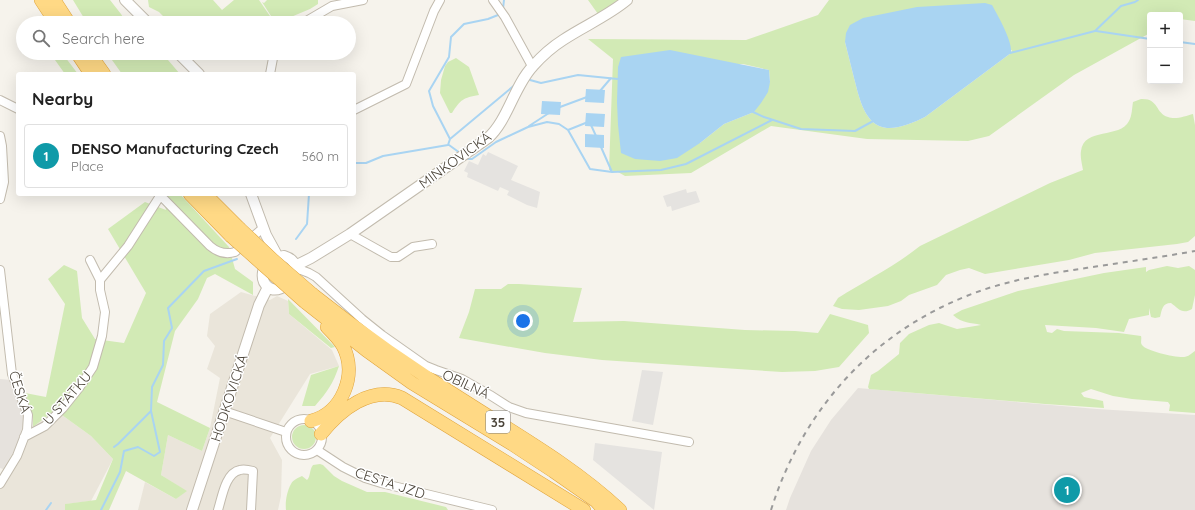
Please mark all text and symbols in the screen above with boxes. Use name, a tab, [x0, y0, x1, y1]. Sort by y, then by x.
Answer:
map controls	[1147, 12, 1183, 84]
button: +	[1147, 12, 1183, 48]
search box	[16, 16, 356, 60]
icon: search	[30, 27, 52, 49]
text: Search here	[62, 29, 145, 48]
button: −	[1147, 48, 1183, 84]
text: Nearby	[32, 88, 93, 109]
street label: MINKOVICKÁ	[415, 128, 495, 192]
text: DENSO Manufacturing Czech	[71, 139, 279, 158]
text: 1	[43, 148, 49, 164]
text: 560 m	[302, 148, 339, 164]
text: Place	[71, 158, 104, 174]
your location	[513, 311, 533, 331]
street label: HODKOVICKÁ	[206, 352, 252, 444]
street label: OBILNÁ	[440, 365, 492, 403]
street label: U STATKU	[39, 367, 95, 429]
street label: ČESKÁ	[5, 369, 35, 415]
road number: 35	[486, 411, 510, 433]
street label: CESTA JZD	[353, 463, 427, 503]
pin: 1	[1054, 475, 1080, 505]

